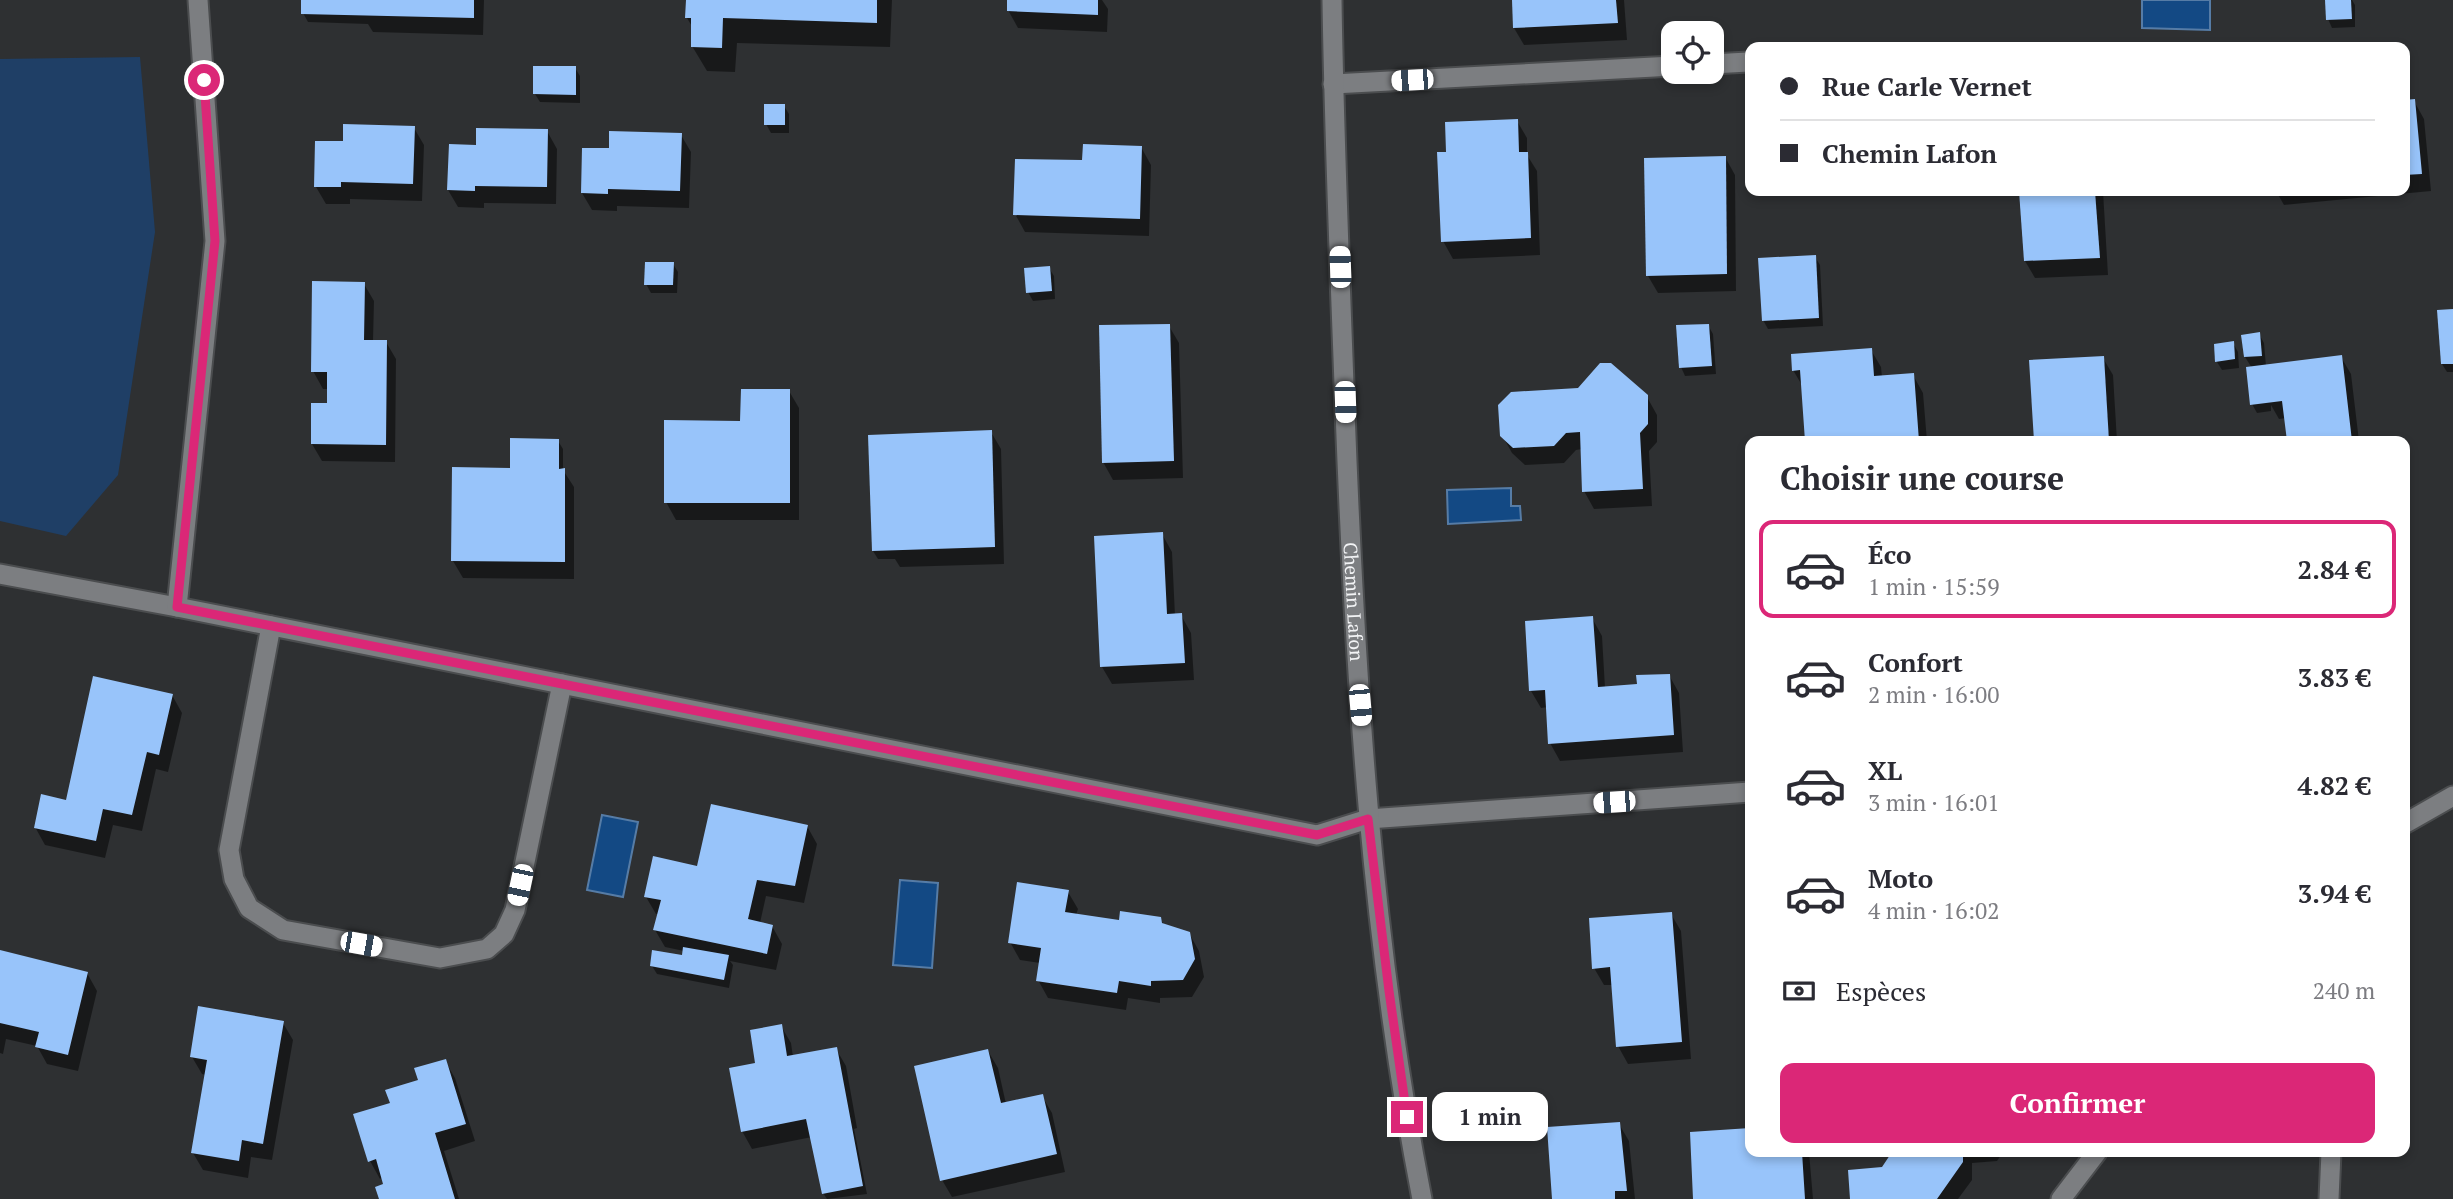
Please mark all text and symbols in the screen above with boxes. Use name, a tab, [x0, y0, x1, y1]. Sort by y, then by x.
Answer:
map controls	[1661, 21, 1724, 84]
button: locate	[1661, 21, 1724, 84]
route start	[188, 64, 220, 96]
car	[1391, 68, 1434, 92]
text: Rue Carle Vernet	[1822, 69, 2032, 103]
text: Chemin Lafon	[1822, 136, 1997, 170]
car	[1329, 246, 1352, 288]
car	[1334, 381, 1357, 423]
text: Choisir une course	[1780, 457, 2064, 499]
text: Éco	[1868, 537, 1911, 571]
icon: car	[1784, 538, 1847, 601]
street label: Chemin Lafon	[1339, 542, 1370, 662]
text: 2.84 €	[2298, 552, 2371, 586]
text: 1 min · 15:59	[1868, 571, 2000, 602]
text: Confort	[1868, 645, 1963, 679]
icon: car	[1784, 646, 1847, 709]
text: 3.83 €	[2298, 660, 2371, 694]
text: 2 min · 16:00	[1868, 679, 2000, 710]
car	[1348, 683, 1373, 727]
text: XL	[1868, 753, 1902, 787]
icon: car	[1784, 754, 1847, 817]
text: 4.82 €	[2298, 768, 2371, 802]
text: 3 min · 16:01	[1868, 787, 2000, 818]
car	[1593, 790, 1636, 814]
text: Moto	[1868, 861, 1933, 895]
car	[506, 862, 535, 908]
icon: car	[1784, 862, 1847, 925]
text: 3.94 €	[2298, 876, 2371, 910]
text: 4 min · 16:02	[1868, 895, 2000, 926]
car	[339, 930, 384, 958]
icon: cash	[1780, 972, 1818, 1010]
text: Espèces	[1836, 974, 1926, 1008]
text: 240 m	[2313, 975, 2375, 1006]
button: Confirmer	[1780, 1063, 2375, 1143]
callout: 1 min	[1432, 1092, 1547, 1142]
route end	[1391, 1101, 1423, 1133]
text: 1 min	[1459, 1101, 1521, 1132]

